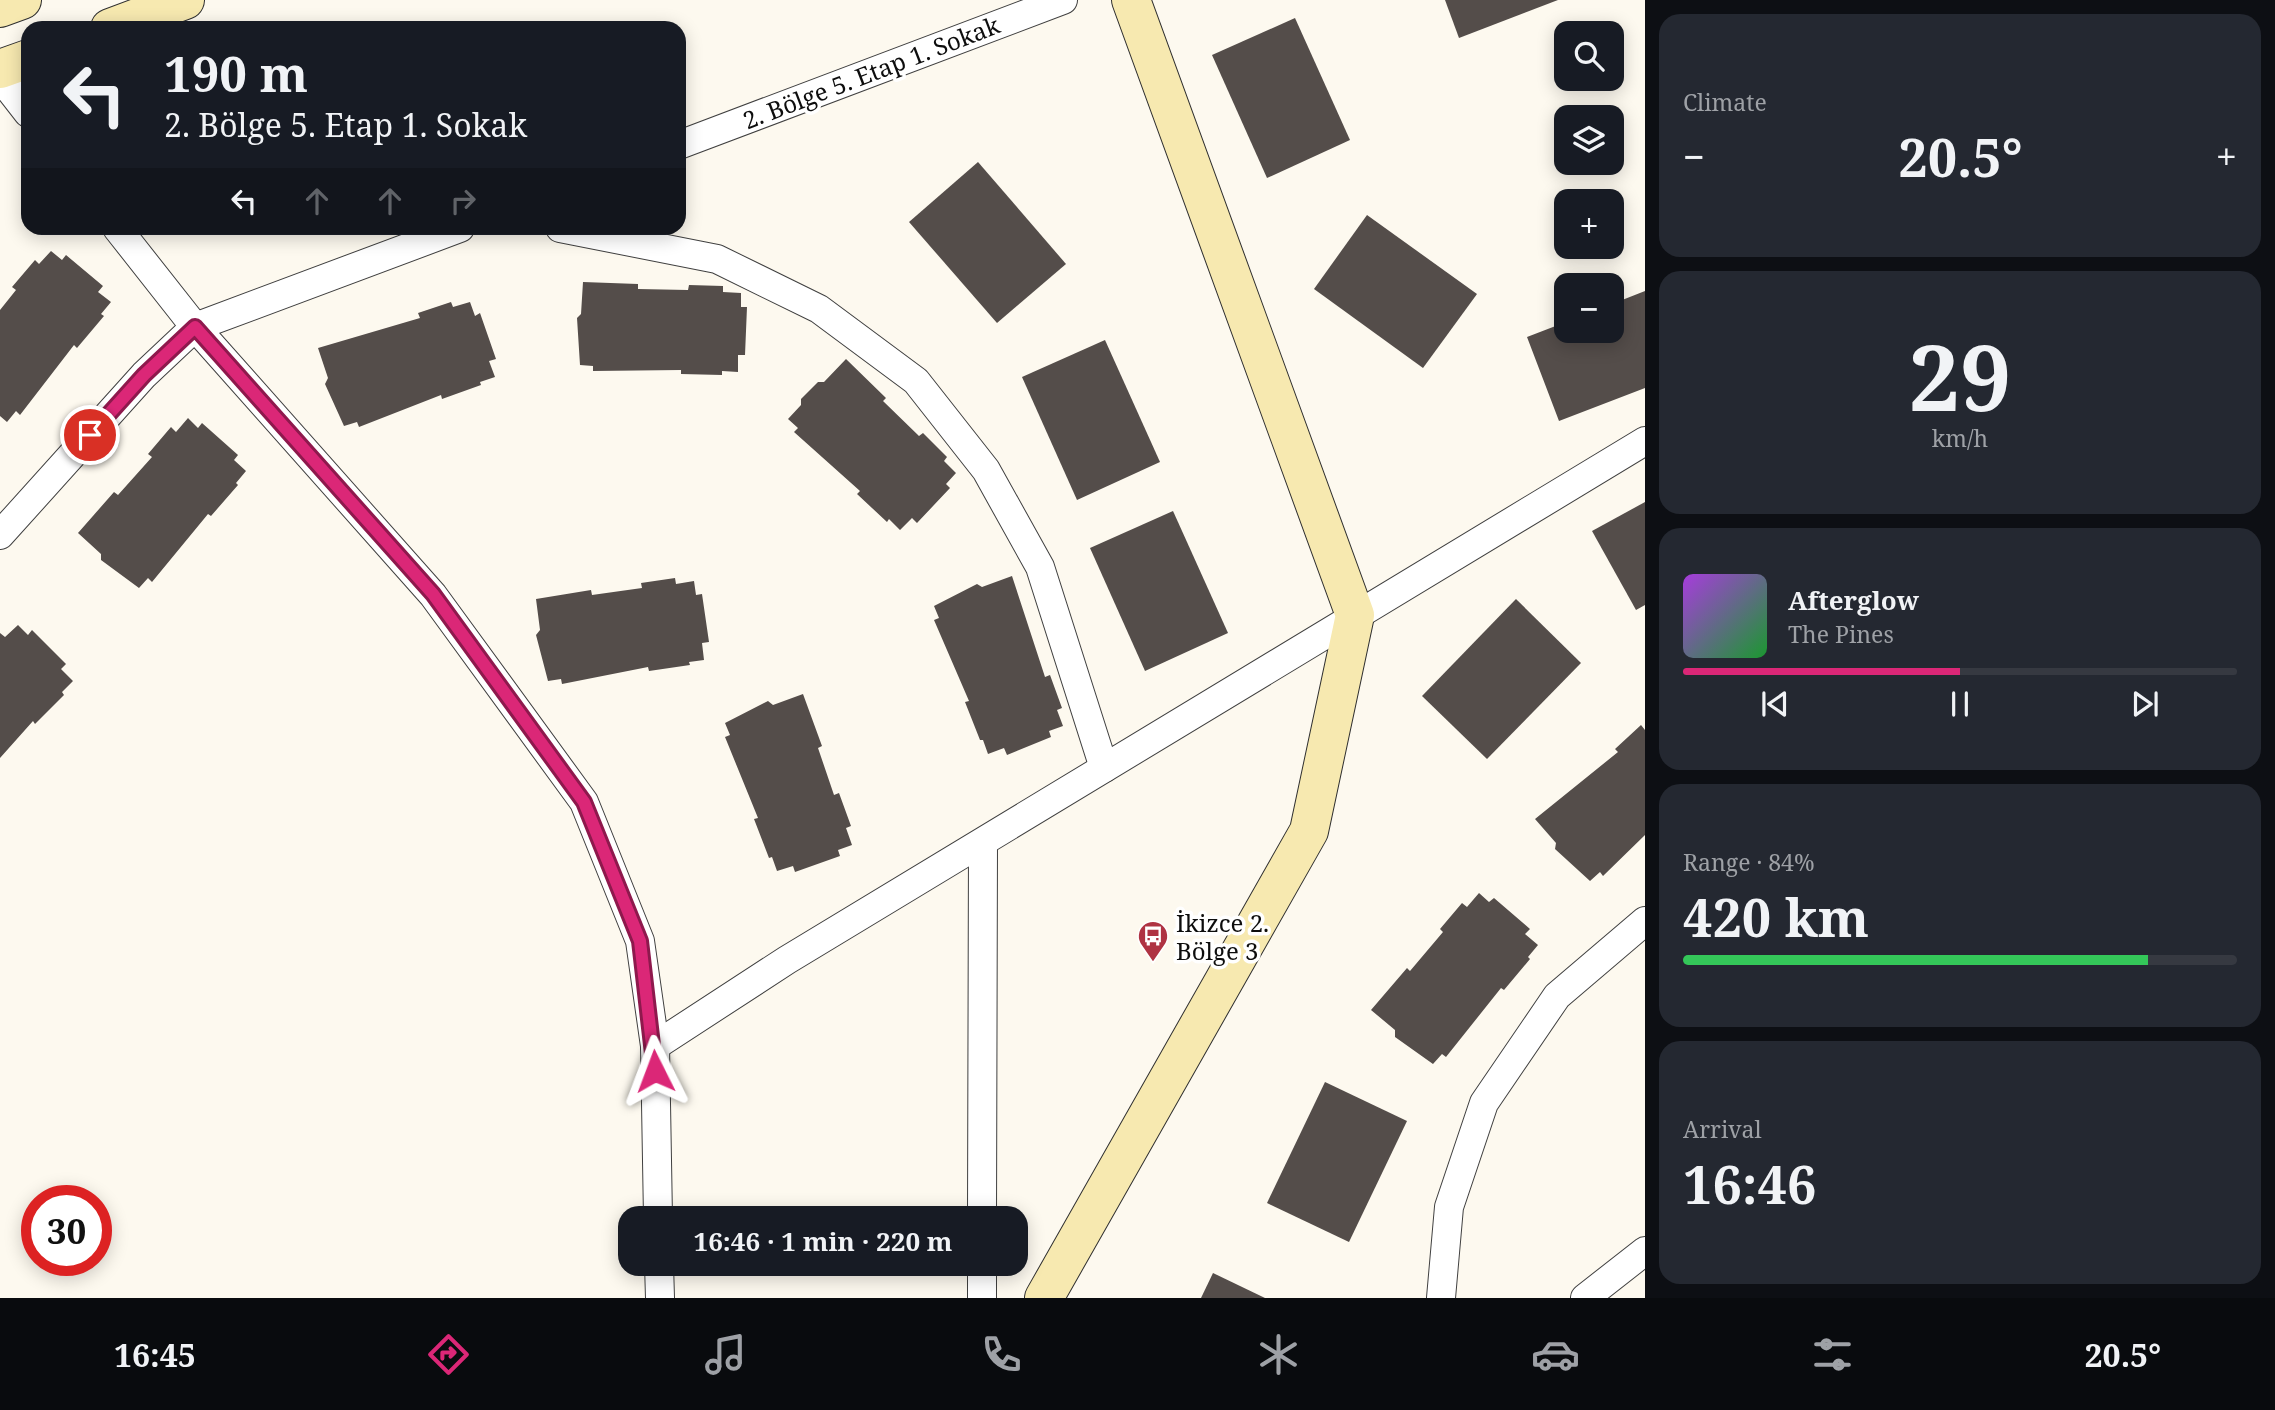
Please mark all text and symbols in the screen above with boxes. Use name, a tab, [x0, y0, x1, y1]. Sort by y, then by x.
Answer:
street label: 2. Bölge 5. Etap 1. Sokak	[738, 7, 1005, 136]
map controls	[1554, 21, 1624, 343]
button: search	[1554, 21, 1624, 91]
text: 190 m	[164, 40, 308, 106]
icon: left	[49, 49, 140, 140]
text: Climate	[1683, 86, 1767, 118]
text: 2. Bölge 5. Etap 1. Sokak	[164, 103, 527, 146]
button: layers	[1554, 105, 1624, 175]
text: 20.5°	[1898, 121, 2023, 192]
text: −	[1683, 130, 1705, 182]
text: +	[2216, 130, 2237, 182]
icon: left	[225, 182, 263, 220]
icon: ahead	[298, 182, 336, 220]
icon: ahead	[371, 182, 409, 220]
icon: right	[444, 182, 482, 220]
button: +	[1554, 189, 1624, 259]
button: −	[1554, 273, 1624, 343]
text: 29	[1909, 314, 2011, 438]
pin	[60, 405, 120, 465]
icon: arrive	[71, 416, 109, 454]
text: km/h	[1932, 422, 1988, 454]
text: Afterglow	[1788, 582, 1919, 618]
text: The Pines	[1788, 618, 1894, 650]
icon: previous	[1756, 685, 1794, 723]
icon: pause	[1941, 685, 1979, 723]
icon: next	[2126, 685, 2164, 723]
text: Range · 84%	[1683, 846, 1815, 878]
text: 420 km	[1683, 881, 1869, 952]
place label: İkizce 2. Bölge 3	[1176, 906, 1269, 967]
bus stop icon: İkizce 2. Bölge 3	[1136, 919, 1170, 963]
position arrow	[618, 1034, 692, 1108]
text: Arrival	[1683, 1113, 1762, 1145]
text: 16:46	[1683, 1148, 1816, 1219]
speed limit sign: 30	[21, 1185, 112, 1276]
text: 16:46 · 1 min · 220 m	[693, 1223, 953, 1259]
icon: directions	[424, 1330, 473, 1379]
icon: music	[701, 1330, 750, 1379]
icon: phone	[977, 1330, 1026, 1379]
icon: climate	[1254, 1330, 1303, 1379]
icon: car	[1531, 1330, 1580, 1379]
icon: filters	[1808, 1330, 1857, 1379]
text: 16:45	[114, 1333, 196, 1376]
text: 20.5°	[2085, 1333, 2161, 1376]

